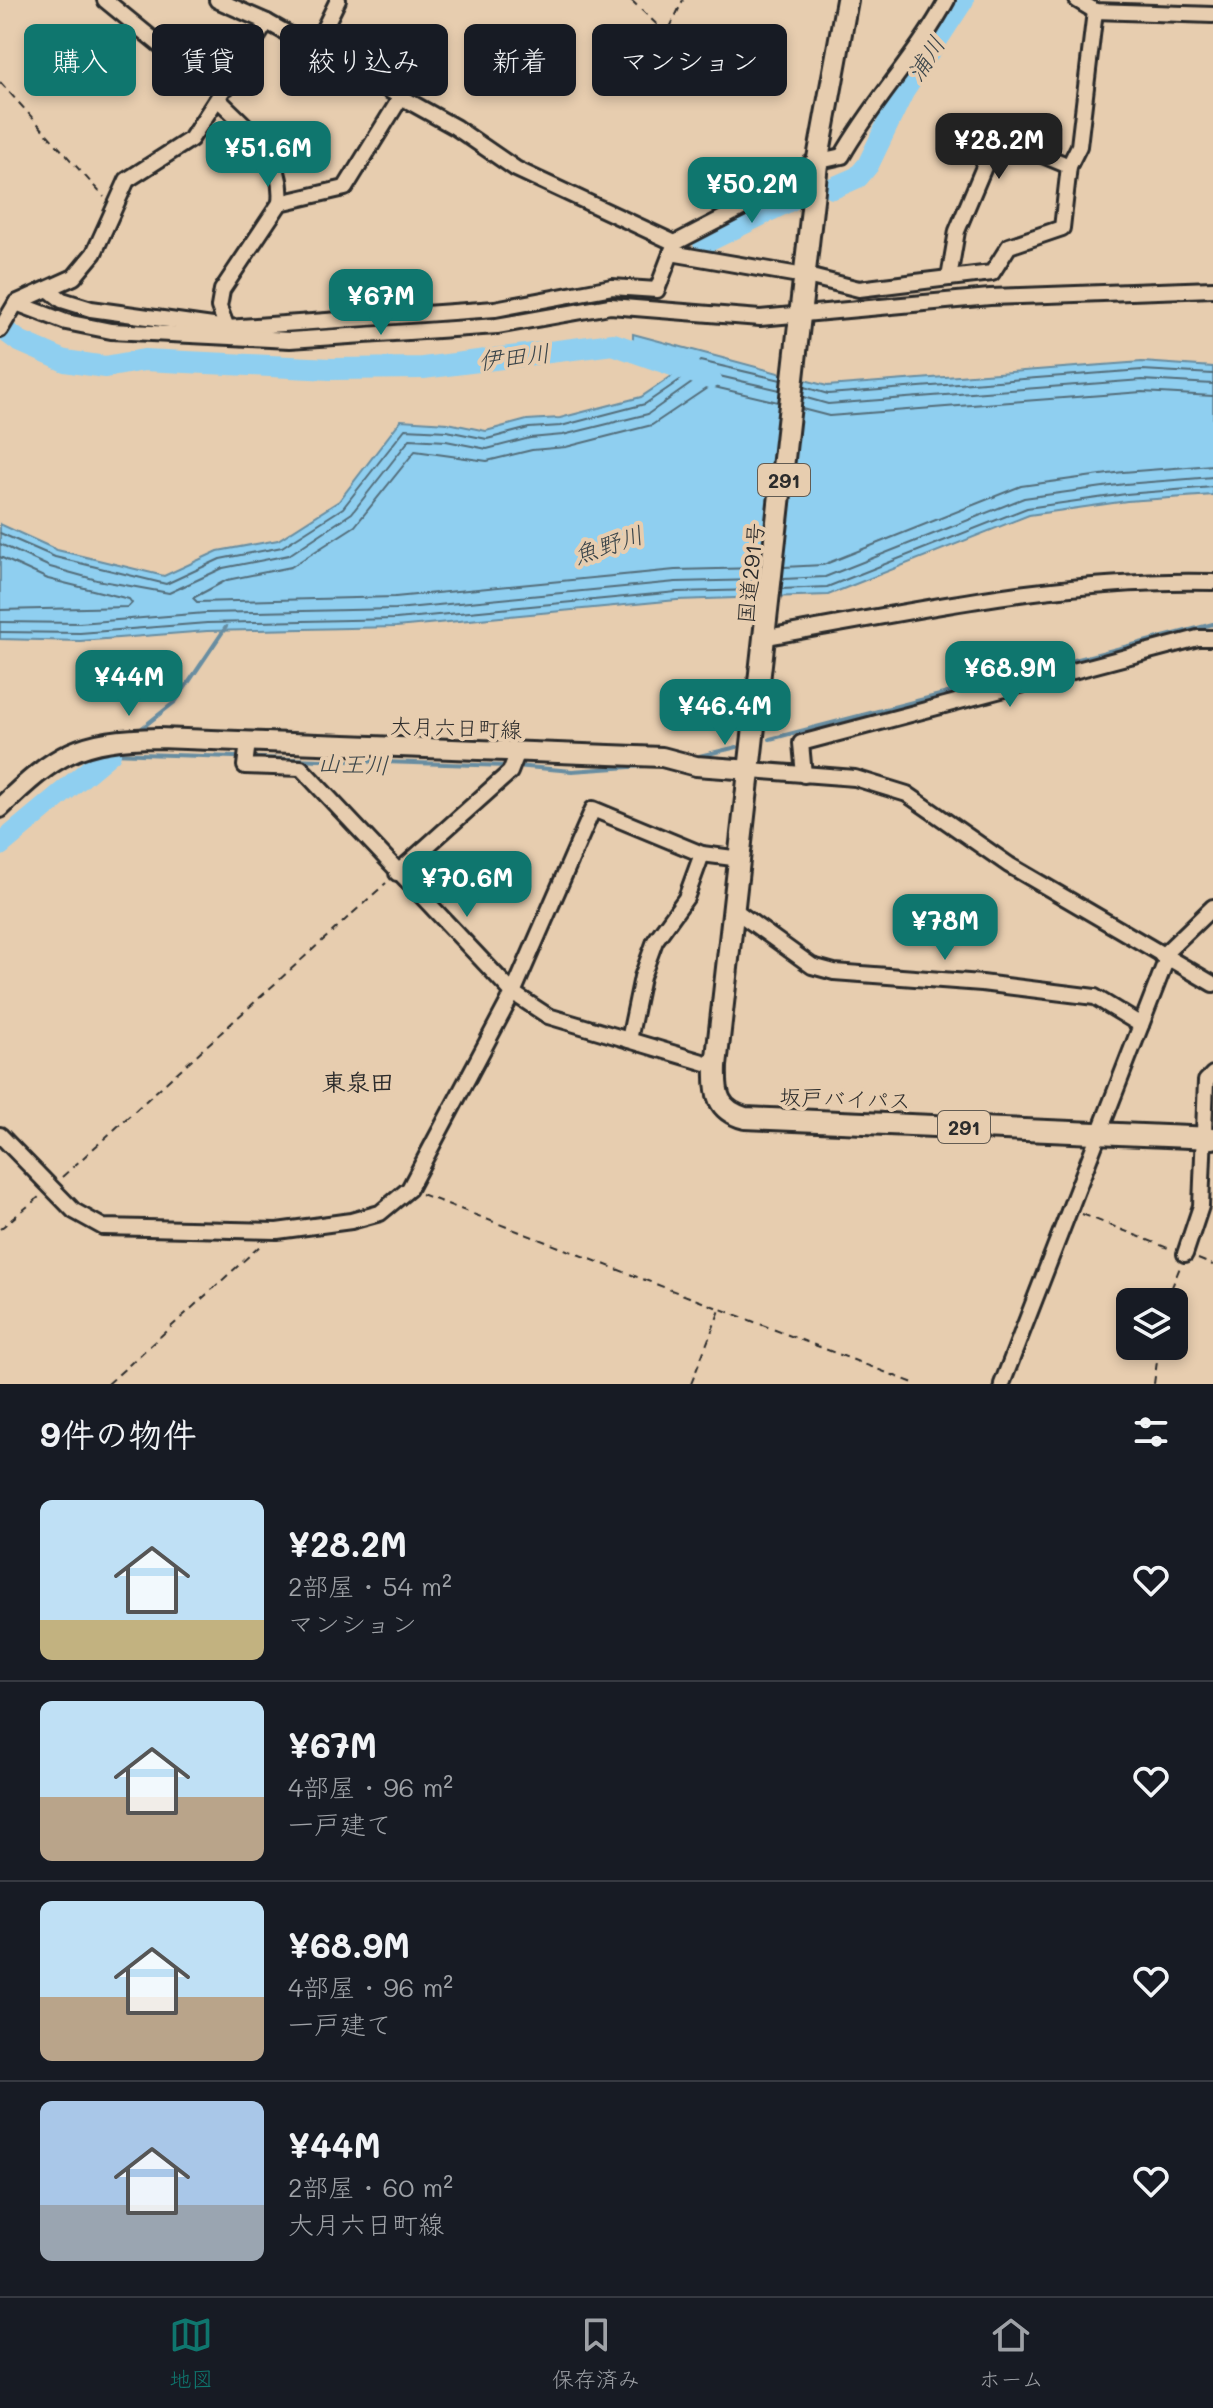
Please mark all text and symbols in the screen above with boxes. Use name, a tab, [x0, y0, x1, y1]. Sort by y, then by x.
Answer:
chip: 購入	[24, 24, 136, 96]
chip: 賃貸	[152, 24, 264, 96]
chip: 絞り込み	[280, 24, 448, 96]
chip: 新着	[464, 24, 576, 96]
chip: マンション	[592, 24, 787, 96]
water label: 浦川	[899, 29, 951, 87]
pin: ¥28.2M	[934, 113, 1064, 181]
pin: ¥51.6M	[203, 121, 333, 189]
text: ¥28.2M	[953, 122, 1045, 156]
text: ¥51.6M	[224, 130, 312, 164]
pin: ¥50.2M	[687, 157, 817, 225]
text: ¥50.2M	[706, 166, 798, 200]
pin: ¥67M	[334, 269, 428, 337]
text: ¥67M	[347, 278, 415, 312]
water label: 伊田川	[476, 336, 552, 376]
road number: 291	[758, 464, 810, 496]
water label: 魚野川	[569, 518, 647, 570]
street label: 国道291号	[730, 521, 770, 625]
pin: ¥68.9M	[945, 641, 1075, 709]
pin: ¥44M	[82, 650, 176, 718]
text: ¥68.9M	[963, 650, 1057, 684]
text: ¥44M	[93, 659, 165, 693]
pin: ¥46.4M	[660, 679, 790, 747]
text: ¥46.4M	[678, 688, 772, 722]
street label: 大月六日町線	[390, 710, 522, 744]
water label: 山王川	[316, 746, 390, 780]
pin: ¥70.6M	[402, 851, 532, 919]
text: ¥70.6M	[420, 860, 514, 894]
pin: ¥78M	[898, 894, 992, 962]
text: ¥78M	[911, 903, 979, 937]
district label: 東泉田	[322, 1066, 394, 1097]
street label: 坂戸バイパス	[779, 1081, 911, 1115]
road number: 291	[938, 1111, 990, 1143]
map controls	[1116, 1288, 1188, 1360]
button: layers	[1116, 1288, 1188, 1360]
icon: filters	[1129, 1410, 1173, 1454]
text: 9件の物件	[40, 1411, 196, 1456]
text: ¥28.2M	[288, 1521, 407, 1566]
icon: home	[104, 1532, 200, 1628]
icon: heart	[1129, 1558, 1173, 1602]
text: 2部屋 · 54 m²	[288, 1569, 452, 1603]
text: マンション	[288, 1606, 417, 1640]
text: ¥67M	[288, 1722, 377, 1767]
icon: home	[104, 1733, 200, 1829]
icon: heart	[1129, 1759, 1173, 1803]
text: 4部屋 · 96 m²	[288, 1770, 453, 1804]
text: 一戸建て	[288, 1807, 392, 1841]
text: ¥68.9M	[288, 1922, 410, 1967]
icon: home	[104, 1933, 200, 2029]
icon: heart	[1129, 1959, 1173, 2003]
text: 4部屋 · 96 m²	[288, 1970, 453, 2004]
text: 一戸建て	[288, 2007, 392, 2041]
text: ¥44M	[288, 2122, 381, 2167]
icon: home	[104, 2133, 200, 2229]
icon: heart	[1129, 2159, 1173, 2203]
text: 2部屋 · 60 m²	[288, 2170, 453, 2204]
text: 大月六日町線	[288, 2207, 444, 2241]
tab: 地図	[169, 2313, 213, 2393]
tab: 保存済み	[552, 2313, 640, 2393]
tab: ホーム	[979, 2313, 1044, 2393]

